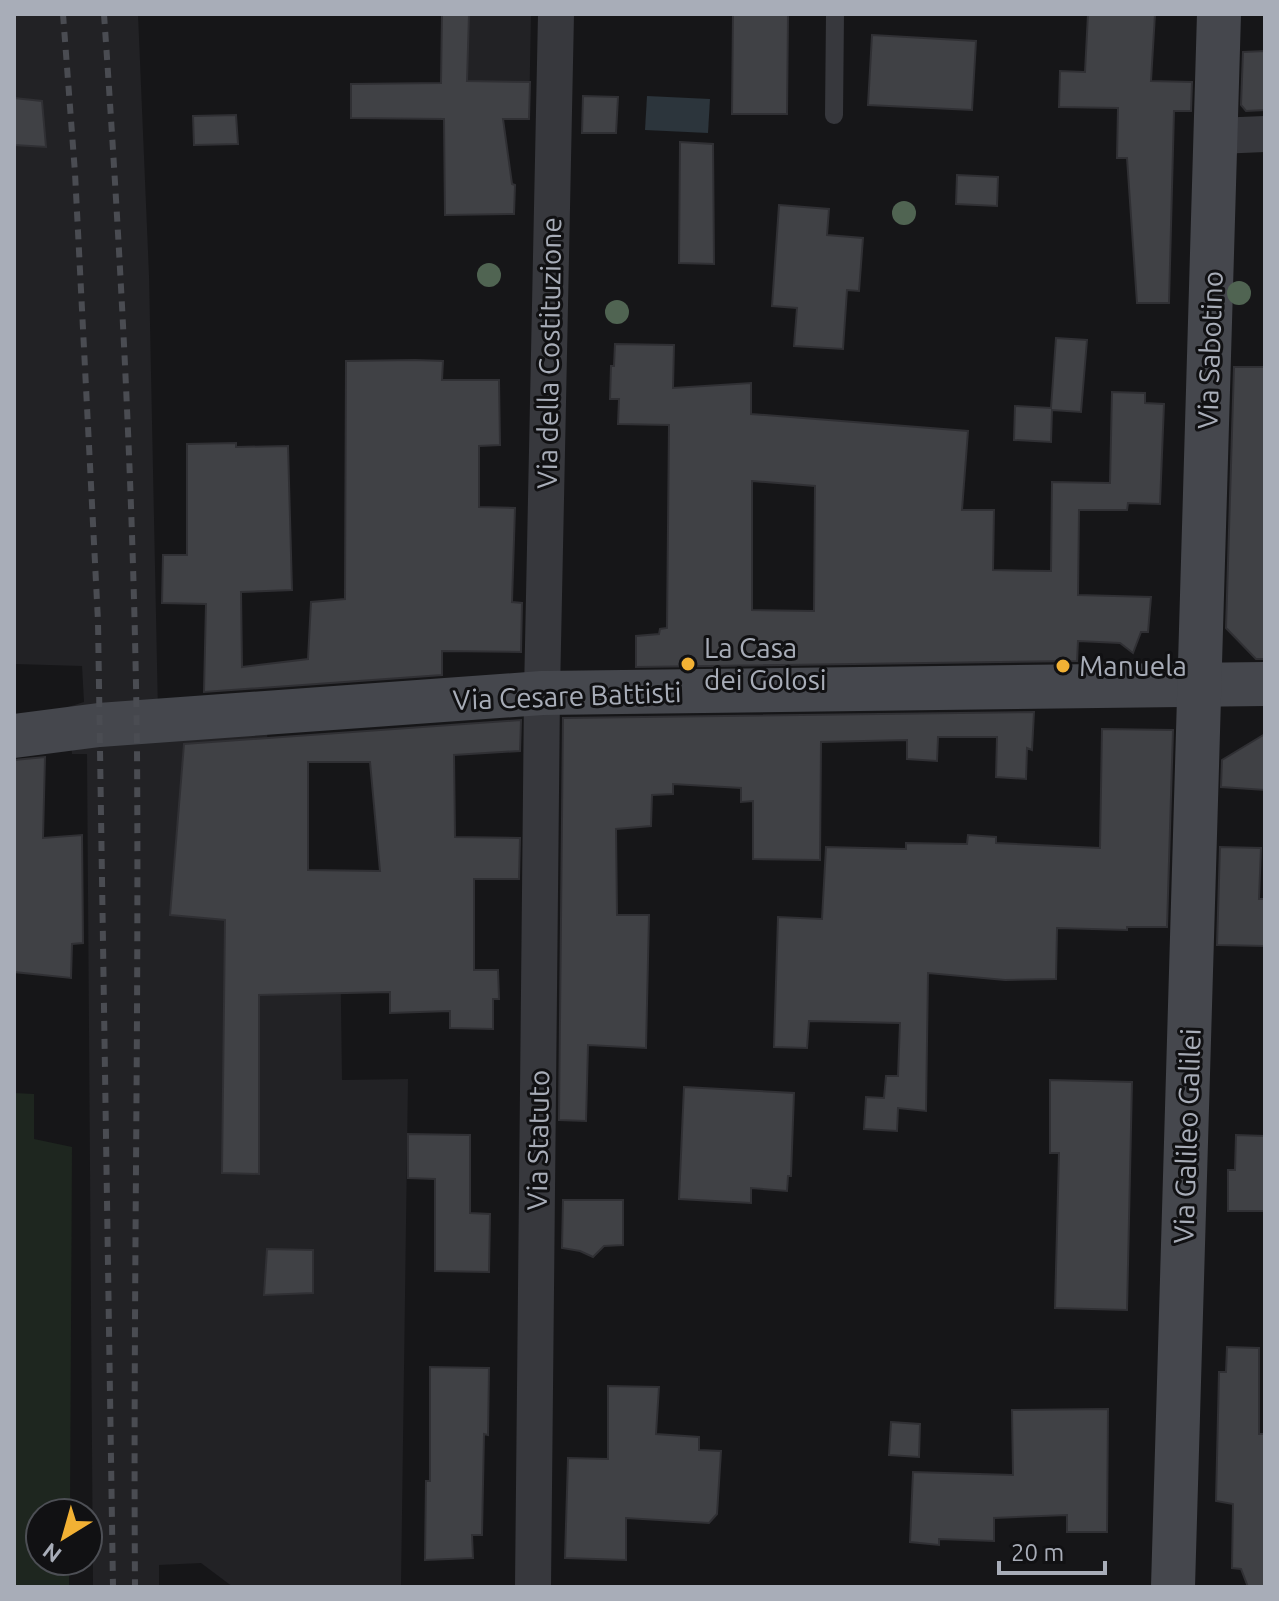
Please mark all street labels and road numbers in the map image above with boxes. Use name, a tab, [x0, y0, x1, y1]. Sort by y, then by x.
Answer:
street label: Via della Costituzione	[531, 217, 566, 489]
street label: Via Sabotino	[1191, 270, 1228, 430]
street label: Via Cesare Battisti	[452, 676, 682, 715]
street label: Via Galileo Galilei	[1167, 1028, 1206, 1244]
street label: Via Statuto	[521, 1069, 554, 1211]

